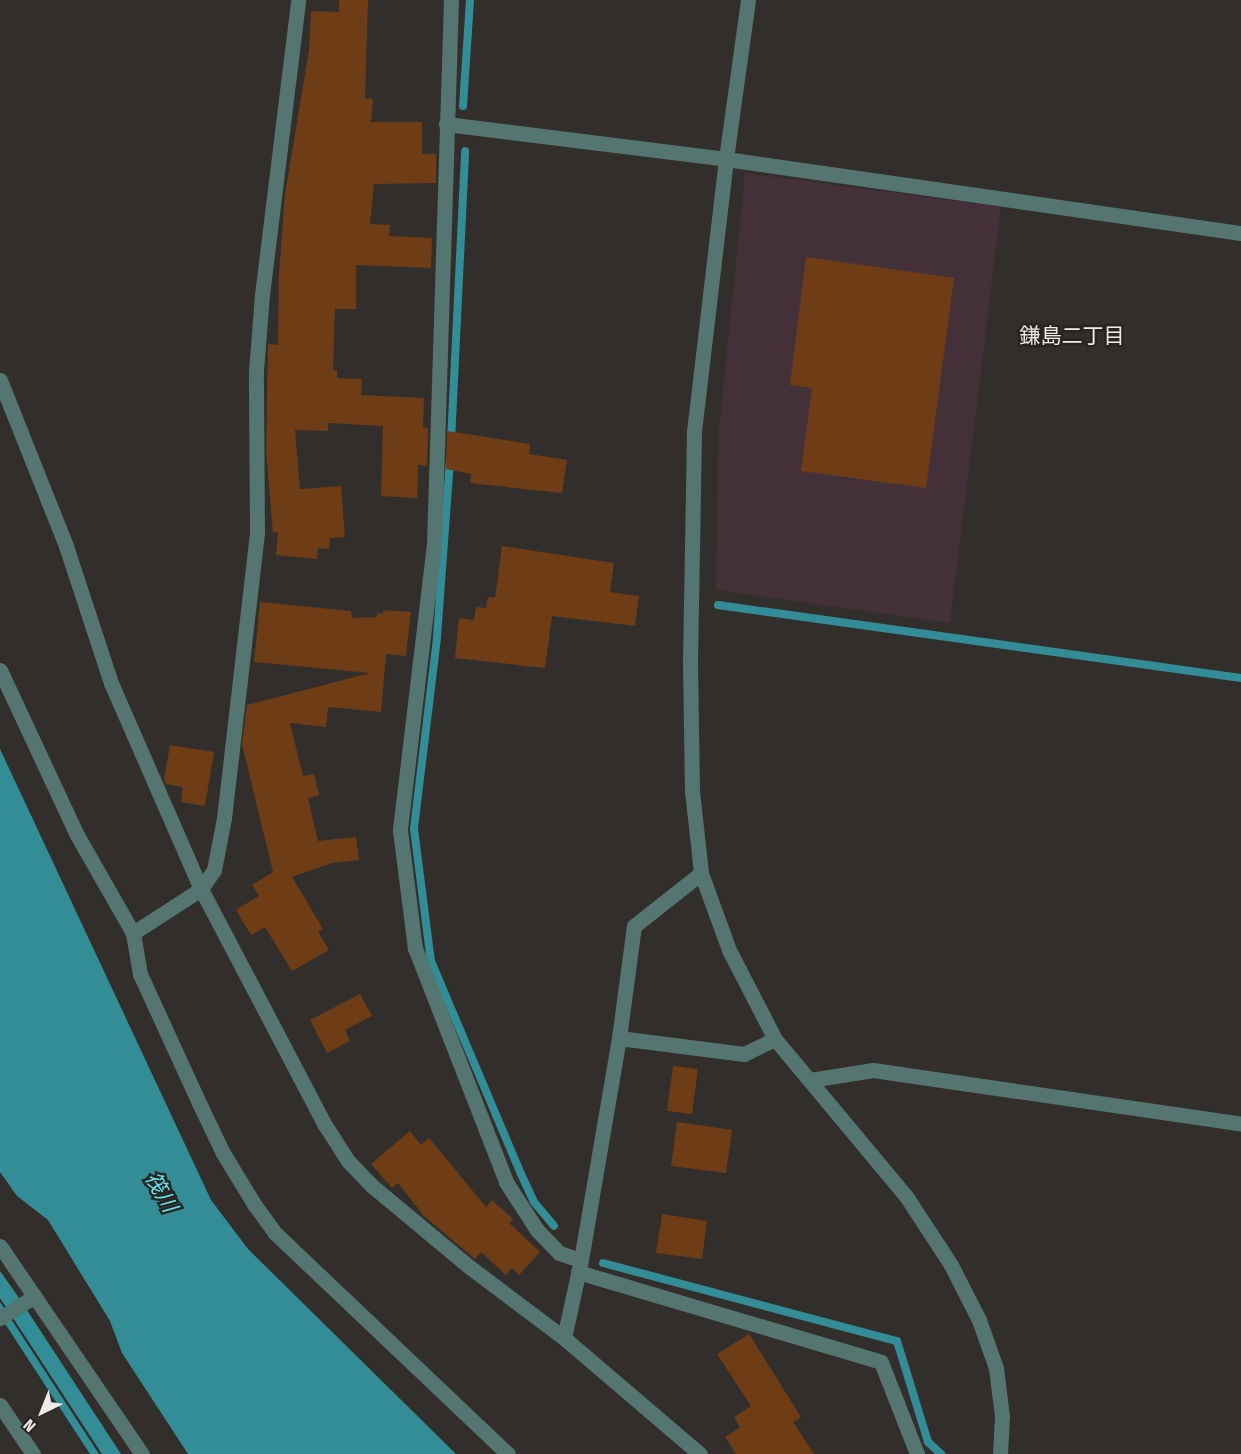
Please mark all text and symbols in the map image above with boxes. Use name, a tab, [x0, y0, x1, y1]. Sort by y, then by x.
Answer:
district label: 鎌島二丁目	[1020, 323, 1124, 349]
water label: 筏川	[140, 1168, 182, 1216]
north arrow	[12, 1382, 72, 1442]
text: N	[19, 1415, 39, 1436]

